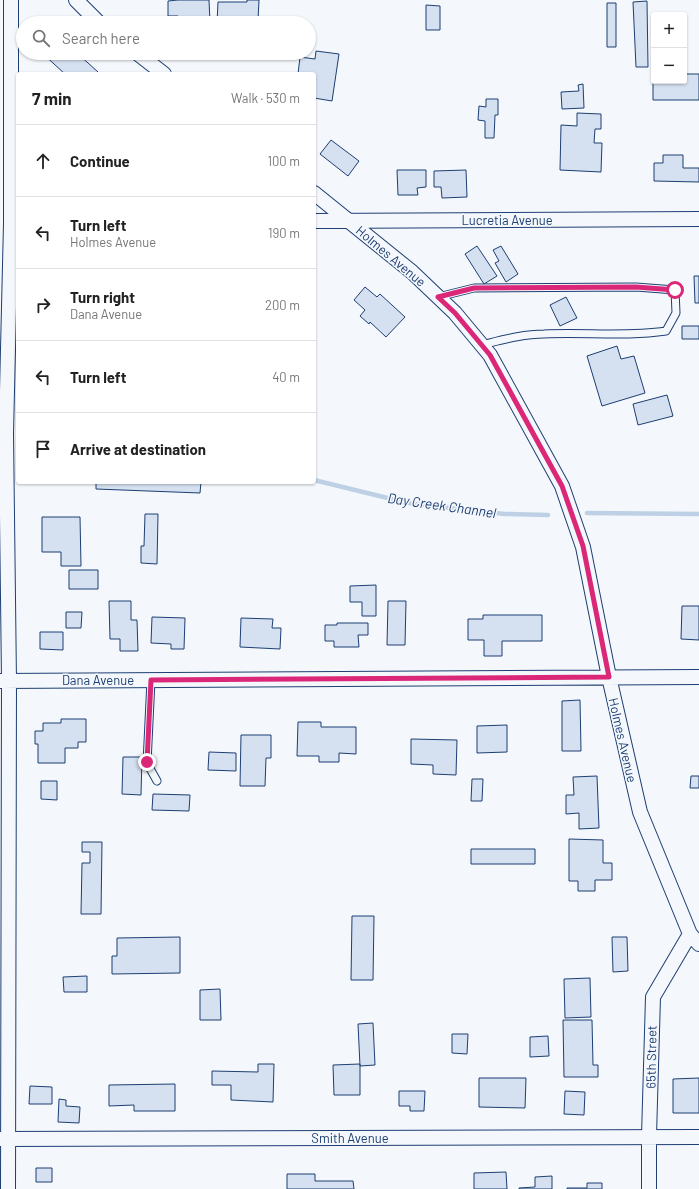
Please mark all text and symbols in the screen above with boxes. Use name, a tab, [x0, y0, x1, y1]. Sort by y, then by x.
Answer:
map controls	[651, 12, 687, 84]
button: +	[651, 12, 687, 48]
search box	[16, 16, 316, 60]
icon: search	[30, 27, 52, 49]
text: Search here	[62, 29, 140, 47]
button: −	[651, 48, 687, 84]
text: 7 min	[32, 88, 72, 108]
text: Walk · 530 m	[231, 90, 300, 106]
icon: ahead	[32, 150, 54, 172]
text: Continue	[70, 152, 130, 170]
text: 100 m	[267, 153, 300, 169]
street label: Lucretia Avenue	[461, 212, 553, 228]
text: Turn left	[70, 216, 126, 234]
icon: left	[32, 222, 54, 244]
street label: Holmes Avenue	[353, 222, 429, 290]
text: 190 m	[268, 225, 300, 241]
text: Holmes Avenue	[70, 234, 156, 250]
route start	[666, 281, 684, 299]
text: Turn right	[70, 288, 135, 306]
icon: right	[32, 294, 54, 316]
text: 200 m	[265, 297, 300, 313]
text: Dana Avenue	[70, 306, 142, 322]
icon: left	[32, 366, 54, 388]
text: Turn left	[70, 368, 126, 386]
text: 40 m	[272, 369, 300, 385]
icon: arrive	[32, 438, 54, 460]
text: Arrive at destination	[70, 440, 206, 458]
water label: Day Creek Channel	[387, 489, 497, 521]
street label: Dana Avenue	[62, 672, 134, 688]
street label: Holmes Avenue	[606, 696, 641, 784]
route end	[138, 753, 156, 771]
street label: 65th Street	[642, 1025, 660, 1089]
street label: Smith Avenue	[311, 1130, 389, 1146]

